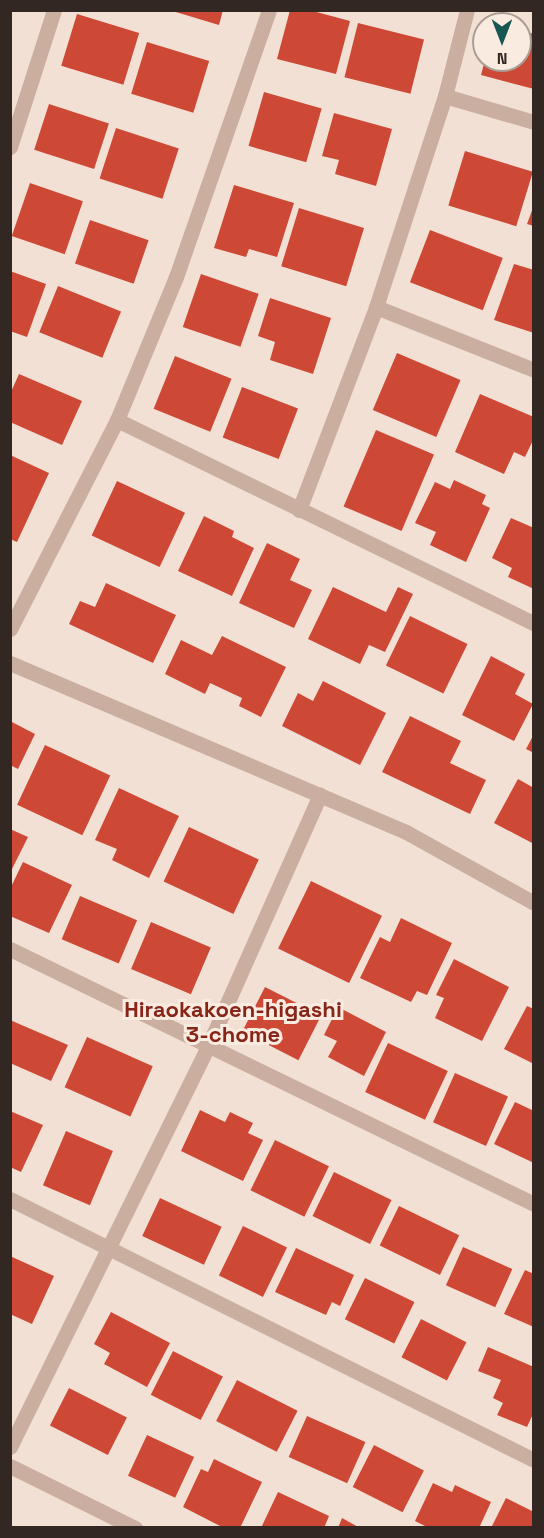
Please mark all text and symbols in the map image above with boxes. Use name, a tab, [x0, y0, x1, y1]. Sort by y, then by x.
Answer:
north arrow	[472, 12, 532, 72]
text: N	[497, 48, 507, 69]
district label: Hiraokakoen-higashi 3-chome	[124, 996, 342, 1048]

